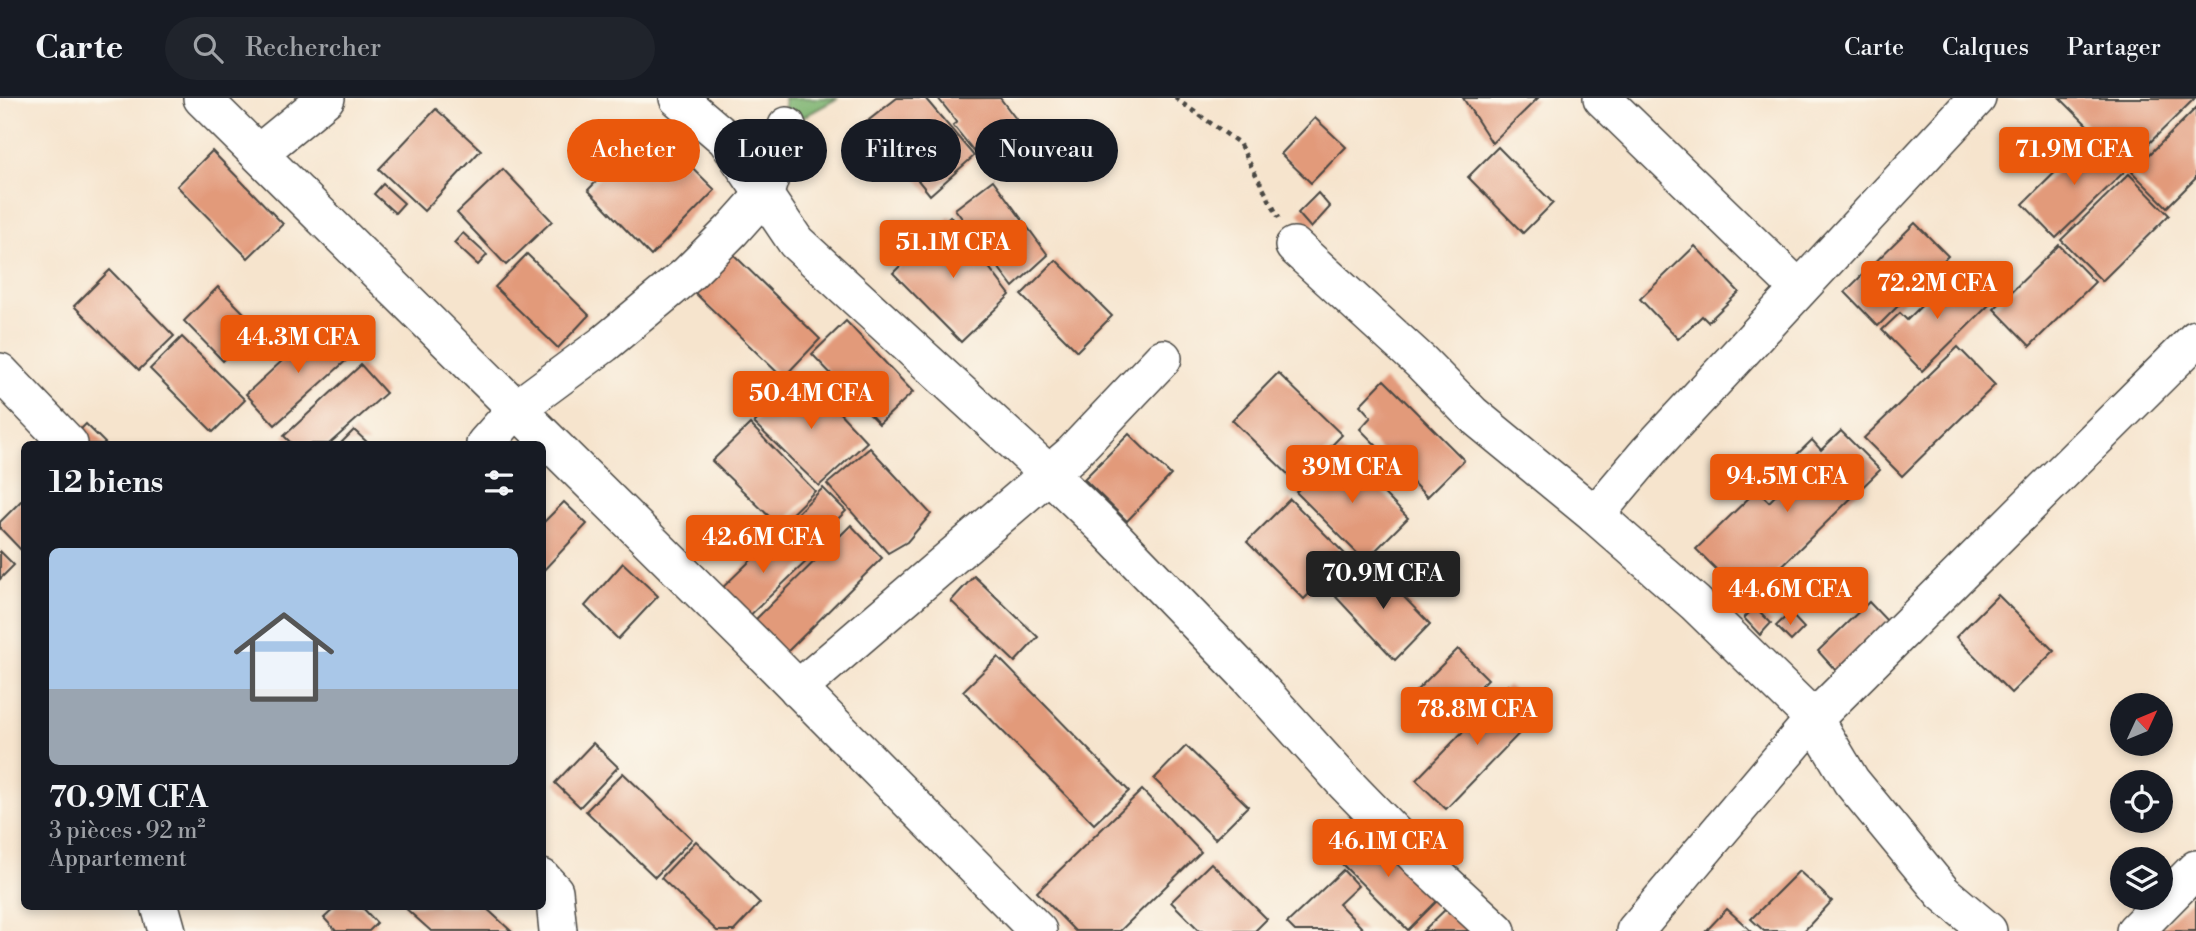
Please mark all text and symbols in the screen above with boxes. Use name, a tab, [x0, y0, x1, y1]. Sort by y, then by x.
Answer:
search box	[165, 17, 655, 80]
text: Carte	[35, 28, 123, 69]
icon: search	[189, 29, 227, 67]
text: Rechercher	[245, 32, 381, 64]
text: Carte	[1844, 33, 1904, 63]
text: Calques	[1942, 33, 2029, 63]
text: Partager	[2067, 33, 2161, 63]
chip: Acheter	[567, 119, 700, 182]
chip: Louer	[714, 119, 827, 182]
chip: Filtres	[841, 119, 961, 182]
chip: Nouveau	[975, 119, 1118, 182]
pin: 71.9M CFA	[1994, 127, 2154, 187]
text: 71.9M CFA	[2015, 136, 2133, 164]
pin: 51.1M CFA	[873, 220, 1033, 280]
text: 51.1M CFA	[896, 229, 1010, 257]
pin: 72.2M CFA	[1857, 262, 2017, 321]
text: 72.2M CFA	[1877, 270, 1997, 298]
pin: 44.3M CFA	[218, 316, 378, 375]
text: 44.3M CFA	[237, 324, 359, 352]
pin: 50.4M CFA	[731, 372, 891, 431]
text: 50.4M CFA	[749, 380, 873, 408]
pin: 39M CFA	[1287, 446, 1417, 505]
text: 39M CFA	[1302, 454, 1402, 482]
pin: 94.5M CFA	[1707, 454, 1867, 514]
text: 94.5M CFA	[1726, 463, 1848, 491]
text: 12 biens	[49, 464, 163, 502]
icon: filters	[480, 464, 518, 502]
pin: 42.6M CFA	[683, 516, 843, 575]
text: 42.6M CFA	[702, 524, 824, 552]
pin: 70.9M CFA	[1303, 552, 1463, 611]
text: 70.9M CFA	[1322, 560, 1444, 588]
pin: 44.6M CFA	[1710, 568, 1870, 627]
text: 44.6M CFA	[1728, 576, 1852, 604]
icon: home	[221, 594, 347, 720]
pin: 78.8M CFA	[1397, 688, 1557, 747]
north arrow	[2110, 693, 2174, 756]
map controls	[2110, 693, 2173, 910]
text: 78.8M CFA	[1417, 696, 1537, 724]
button: locate	[2110, 770, 2173, 833]
text: 70.9M CFA	[49, 779, 208, 817]
text: 3 pièces · 92 m²	[49, 817, 206, 845]
pin: 46.1M CFA	[1308, 820, 1468, 879]
text: 46.1M CFA	[1329, 828, 1447, 856]
text: Appartement	[49, 845, 187, 873]
button: layers	[2110, 847, 2173, 910]

